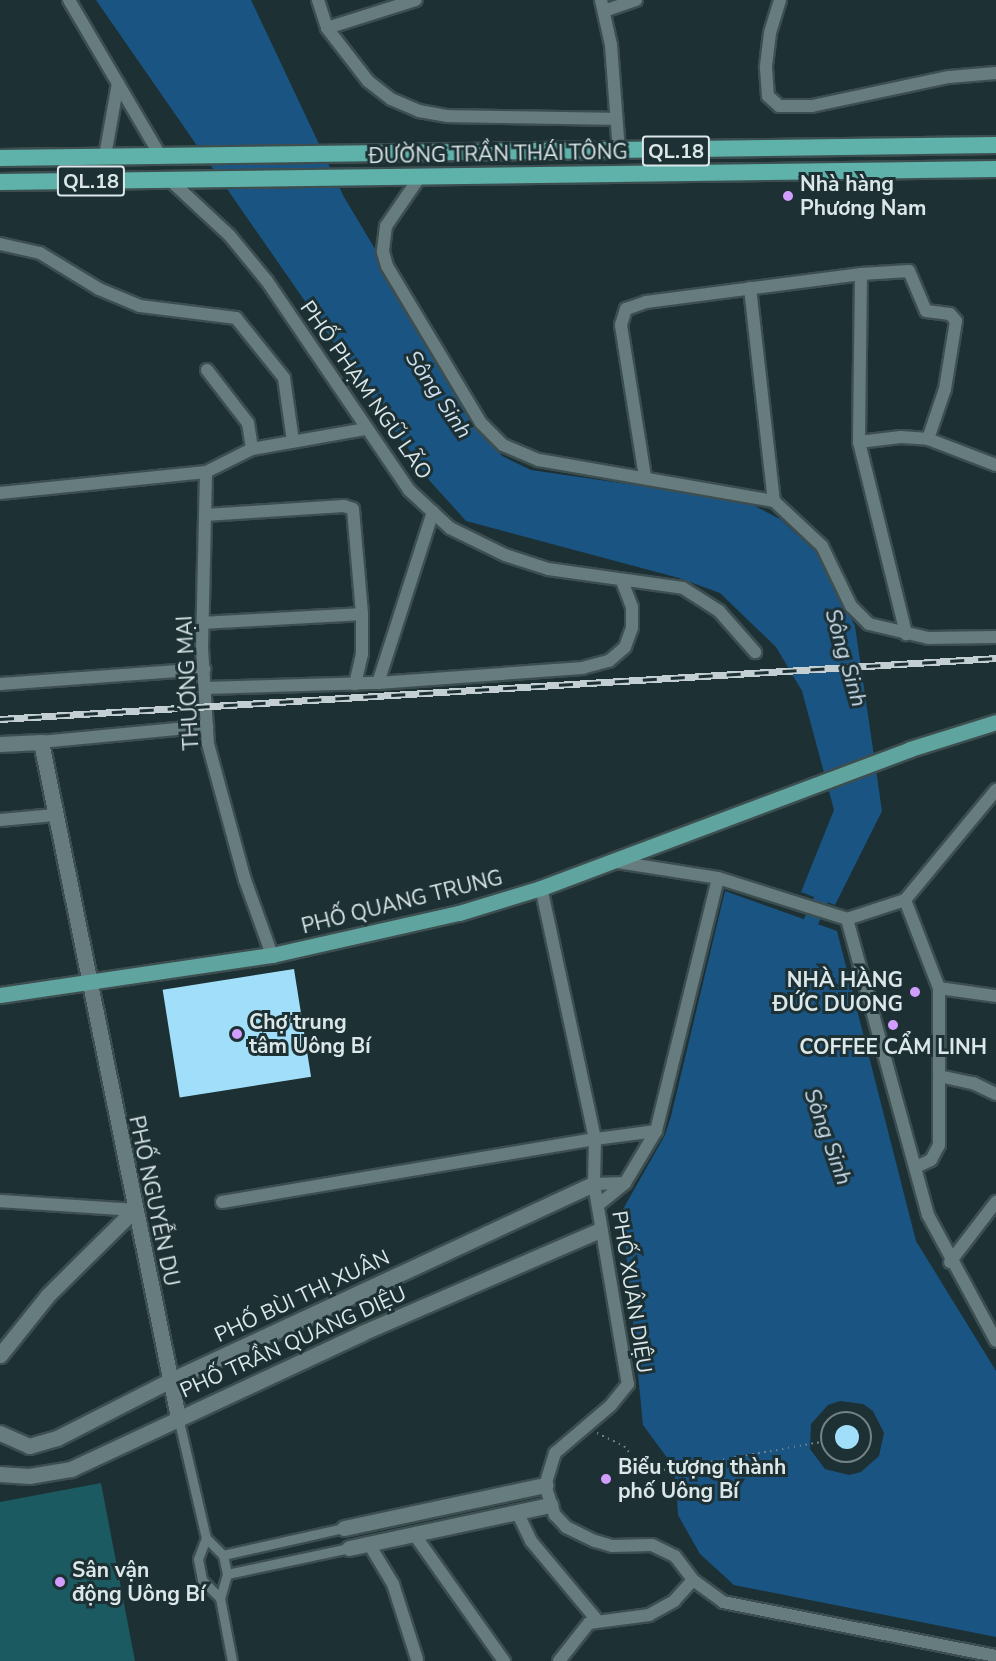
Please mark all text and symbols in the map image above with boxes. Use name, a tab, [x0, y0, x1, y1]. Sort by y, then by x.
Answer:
road number: QL.18	[642, 134, 710, 168]
street label: ĐƯỜNG TRẦN THÁI TÔNG	[368, 139, 628, 169]
road number: QL.18	[56, 164, 125, 198]
place label: Nhà hàng Phương Nam	[800, 171, 926, 221]
marker: Nhà hàng Phương Nam	[781, 189, 795, 203]
street label: PHỐ PHẠM NGŨ LÃO	[295, 296, 437, 484]
water label: Sông Sinh	[399, 346, 477, 444]
water label: Sông Sinh	[818, 606, 872, 710]
street label: THƯƠNG MẠI	[172, 615, 204, 751]
street label: PHỐ QUANG TRUNG	[299, 865, 505, 939]
place label: NHÀ HÀNG ĐỨC DUONG	[772, 967, 903, 1017]
marker: NHÀ HÀNG ĐỨC DUONG	[908, 985, 922, 999]
place label: Chợ trung tâm Uông Bí	[249, 1009, 371, 1059]
marker: COFFEE CẨM LINH	[886, 1018, 900, 1032]
marker: Chợ trung tâm Uông Bí	[230, 1027, 244, 1041]
place label: COFFEE CẨM LINH	[799, 1034, 987, 1060]
water label: Sông Sinh	[797, 1085, 857, 1189]
street label: PHỐ NGUYỄN DU	[124, 1113, 184, 1289]
street label: PHỐ XUÂN DIỆU	[607, 1209, 657, 1375]
street label: PHỐ BÙI THỊ XUÂN	[211, 1244, 393, 1348]
street label: PHỐ TRẦN QUANG DIỆU	[176, 1281, 410, 1403]
place label: Biểu tượng thành phố Uông Bí	[618, 1454, 786, 1504]
marker: Biểu tượng thành phố Uông Bí	[599, 1472, 613, 1486]
place label: Sân vận động Uông Bí	[72, 1557, 205, 1607]
marker: Sân vận động Uông Bí	[53, 1575, 67, 1589]

